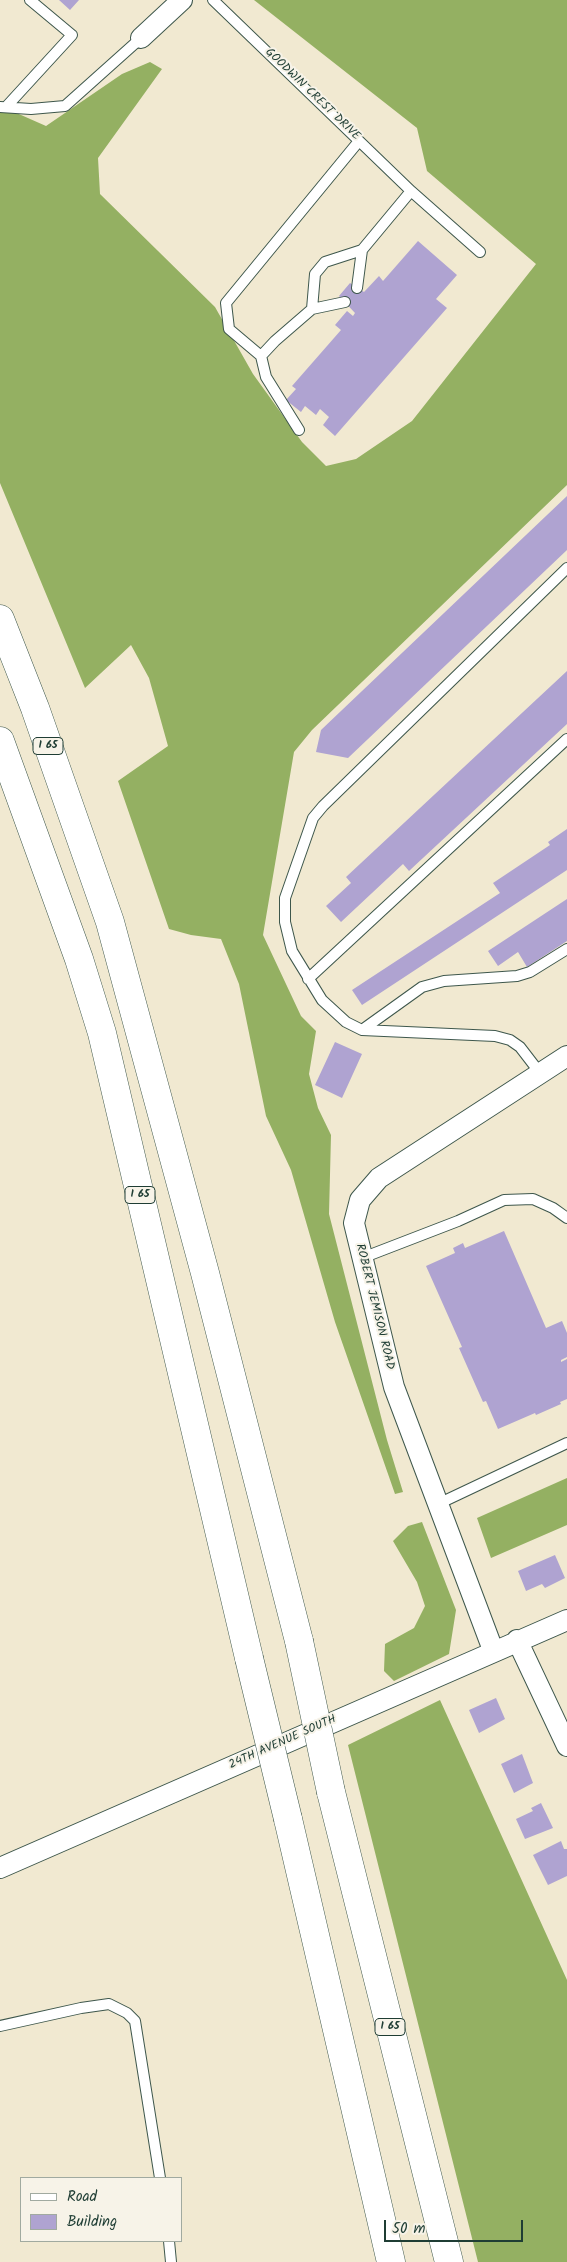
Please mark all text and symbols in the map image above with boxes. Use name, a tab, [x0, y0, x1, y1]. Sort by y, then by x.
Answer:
street label: GOODWIN CREST DRIVE	[261, 46, 363, 144]
road number: I 65	[33, 738, 63, 754]
road number: I 65	[125, 1186, 155, 1204]
street label: ROBERT JEMISON ROAD	[351, 1243, 397, 1371]
street label: 24TH AVENUE SOUTH	[227, 1713, 339, 1773]
road number: I 65	[375, 2018, 405, 2035]
legend	[20, 2177, 182, 2242]
text: Road	[67, 2185, 97, 2209]
text: Building	[67, 2210, 117, 2234]
scale bar	[387, 2210, 526, 2242]
text: 50 m	[392, 2217, 426, 2241]

